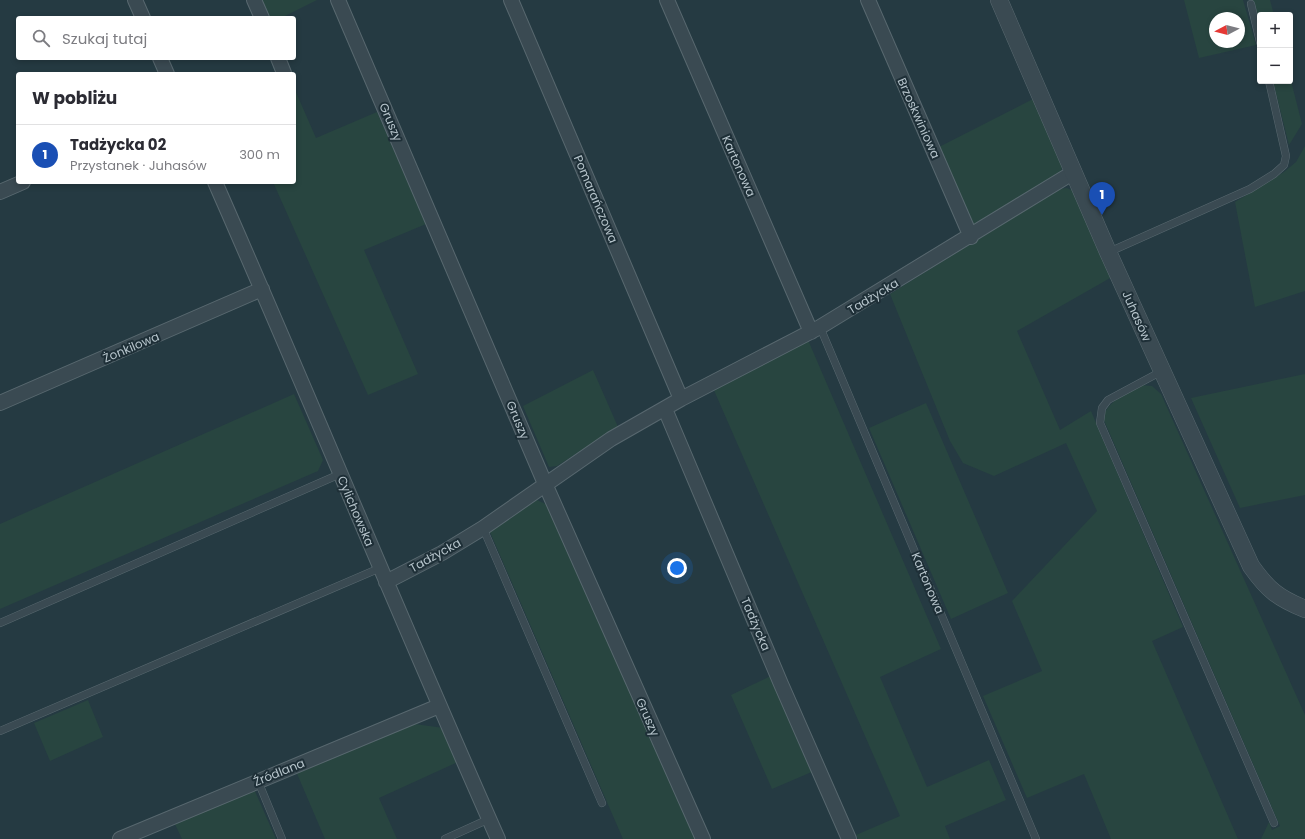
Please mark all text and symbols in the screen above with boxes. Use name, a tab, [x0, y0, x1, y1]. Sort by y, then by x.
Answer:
north arrow	[1209, 12, 1245, 48]
map controls	[1257, 12, 1293, 84]
button: +	[1257, 12, 1293, 48]
search box	[16, 16, 296, 60]
icon: search	[30, 27, 52, 49]
text: Szukaj tutaj	[62, 28, 147, 49]
button: −	[1257, 48, 1293, 84]
street label: Brzoskwiniowa	[894, 75, 944, 161]
text: W pobliżu	[32, 86, 117, 110]
street label: Gruszy	[375, 100, 407, 144]
street label: Kartonowa	[718, 133, 760, 199]
text: Tadżycka 02	[70, 134, 166, 155]
text: 1	[43, 145, 47, 164]
text: 300 m	[239, 145, 280, 164]
street label: Pomarańczowa	[570, 153, 622, 245]
text: Przystanek · Juhasów	[70, 156, 207, 175]
pin: 1	[1089, 182, 1115, 215]
street label: Tadżycka	[844, 274, 902, 318]
street label: Juhasów	[1118, 288, 1156, 344]
street label: Żonkilowa	[100, 328, 162, 366]
street label: Gruszy	[502, 398, 534, 442]
street label: Cylichowska	[334, 473, 378, 549]
street label: Tadżycka	[406, 534, 464, 576]
street label: Kartonowa	[907, 550, 949, 616]
your location	[667, 558, 687, 578]
street label: Tadżycka	[737, 595, 775, 653]
street label: Gruszy	[632, 695, 664, 739]
street label: Źródlana	[251, 754, 307, 790]

